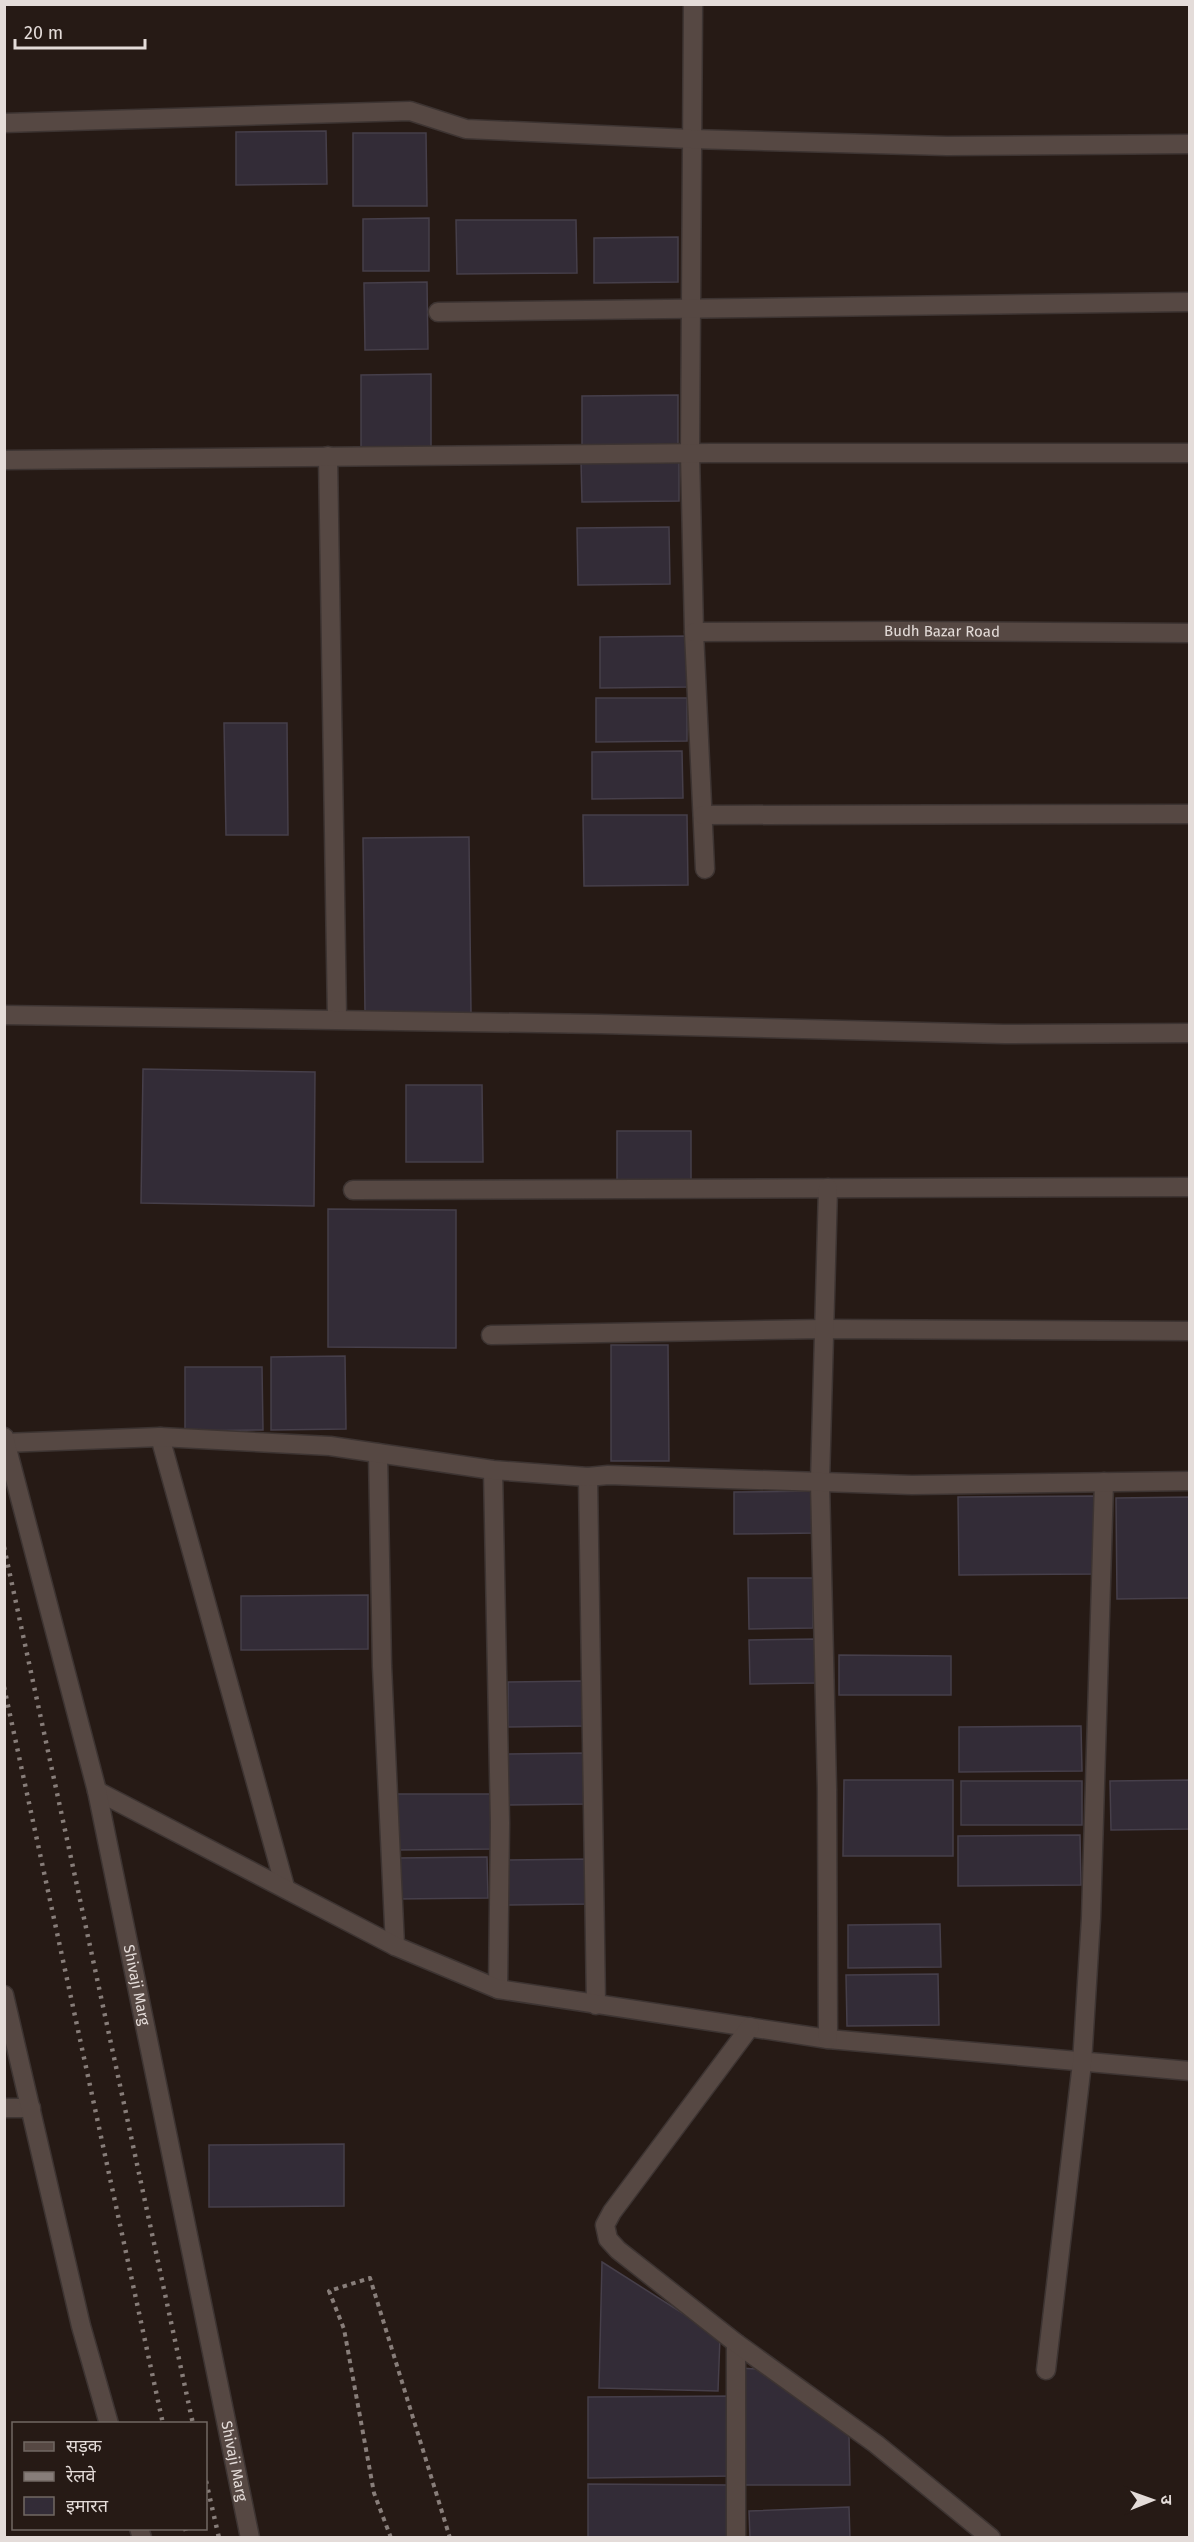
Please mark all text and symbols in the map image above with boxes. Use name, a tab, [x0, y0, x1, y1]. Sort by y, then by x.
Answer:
scale bar	[15, 12, 146, 50]
text: 20 m	[24, 22, 63, 44]
street label: Budh Bazar Road	[884, 622, 1000, 641]
street label: Shivaji Marg	[120, 1943, 154, 2027]
street label: Shivaji Marg	[217, 2419, 251, 2503]
legend	[12, 2422, 207, 2530]
text: सड़क	[66, 2435, 103, 2457]
text: रेलवे	[65, 2465, 97, 2487]
north arrow	[1122, 2470, 1182, 2530]
text: इमारत	[66, 2495, 109, 2517]
text: उ	[1157, 2495, 1176, 2505]

